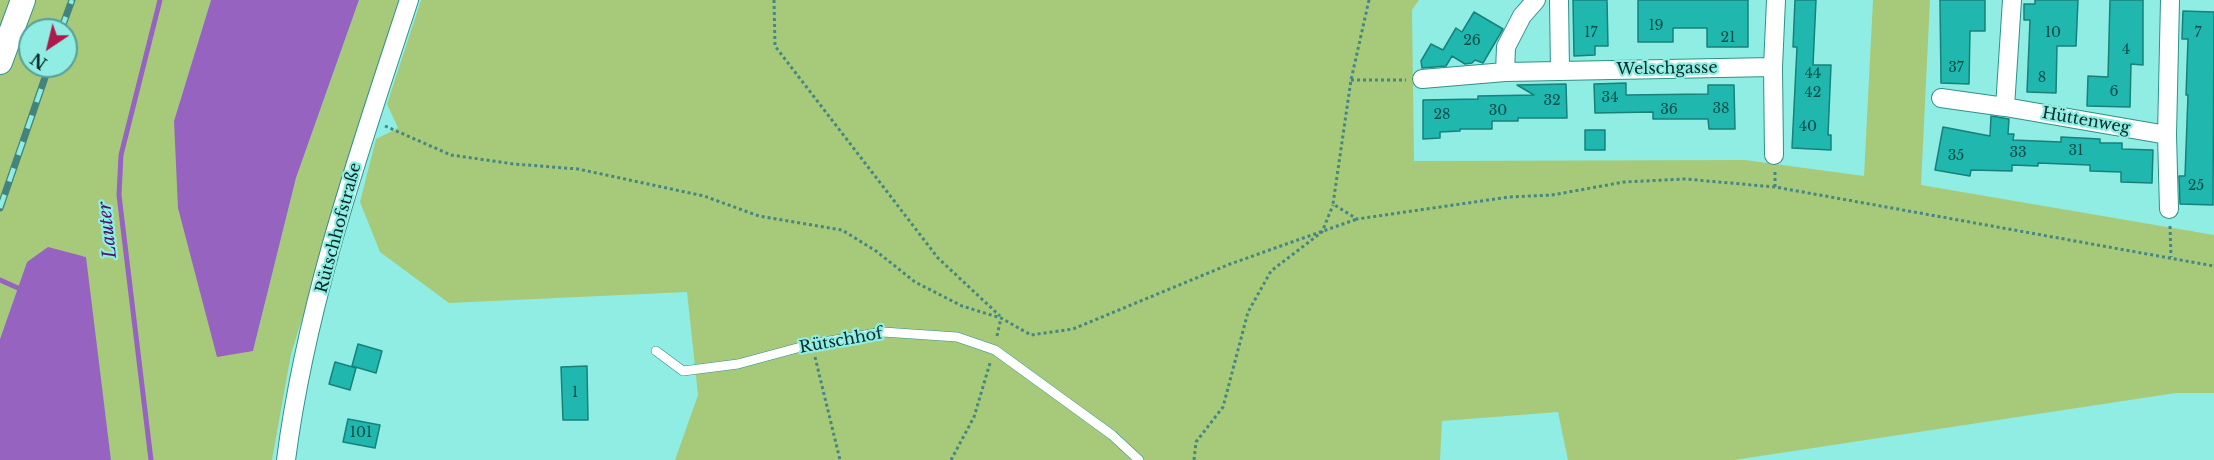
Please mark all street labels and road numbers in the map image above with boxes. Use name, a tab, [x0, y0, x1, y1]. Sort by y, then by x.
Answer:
street label: Welschgasse	[1616, 59, 1718, 79]
street label: Hüttenweg	[2040, 104, 2132, 138]
street label: Rütschhofstraße	[312, 161, 366, 295]
street label: Rütschhof	[798, 324, 884, 358]

